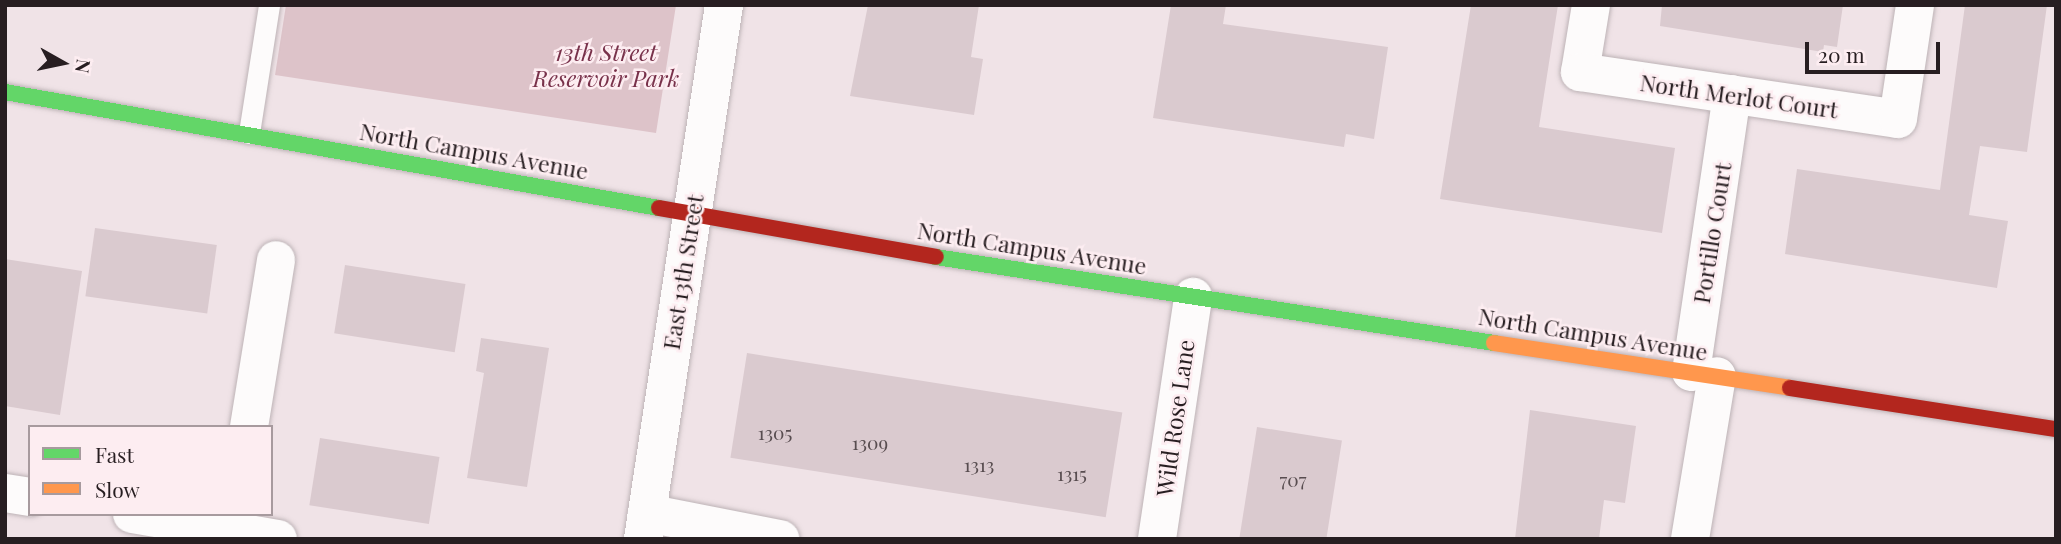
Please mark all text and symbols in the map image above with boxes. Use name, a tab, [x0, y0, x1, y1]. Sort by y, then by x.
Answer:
north arrow	[28, 28, 98, 98]
scale bar	[1809, 28, 1944, 72]
park label: 13th Street Reservoir Park	[533, 38, 679, 92]
text: 20 m	[1818, 40, 1865, 68]
text: N	[70, 57, 98, 75]
street label: North Merlot Court	[1638, 68, 1840, 124]
street label: North Campus Avenue	[357, 117, 591, 185]
street label: Portillo Court	[1687, 161, 1737, 305]
street label: East 13th Street	[657, 192, 709, 352]
street label: North Campus Avenue	[915, 216, 1149, 280]
street label: North Campus Avenue	[1476, 302, 1710, 366]
street label: Wild Rose Lane	[1150, 338, 1200, 498]
house number: 1305	[758, 422, 792, 444]
legend	[28, 425, 273, 516]
house number: 1309	[852, 432, 888, 454]
text: Fast	[95, 440, 134, 468]
house number: 1313	[964, 454, 994, 476]
house number: 1315	[1057, 463, 1087, 485]
house number: 707	[1280, 469, 1306, 491]
text: Slow	[95, 475, 140, 503]

